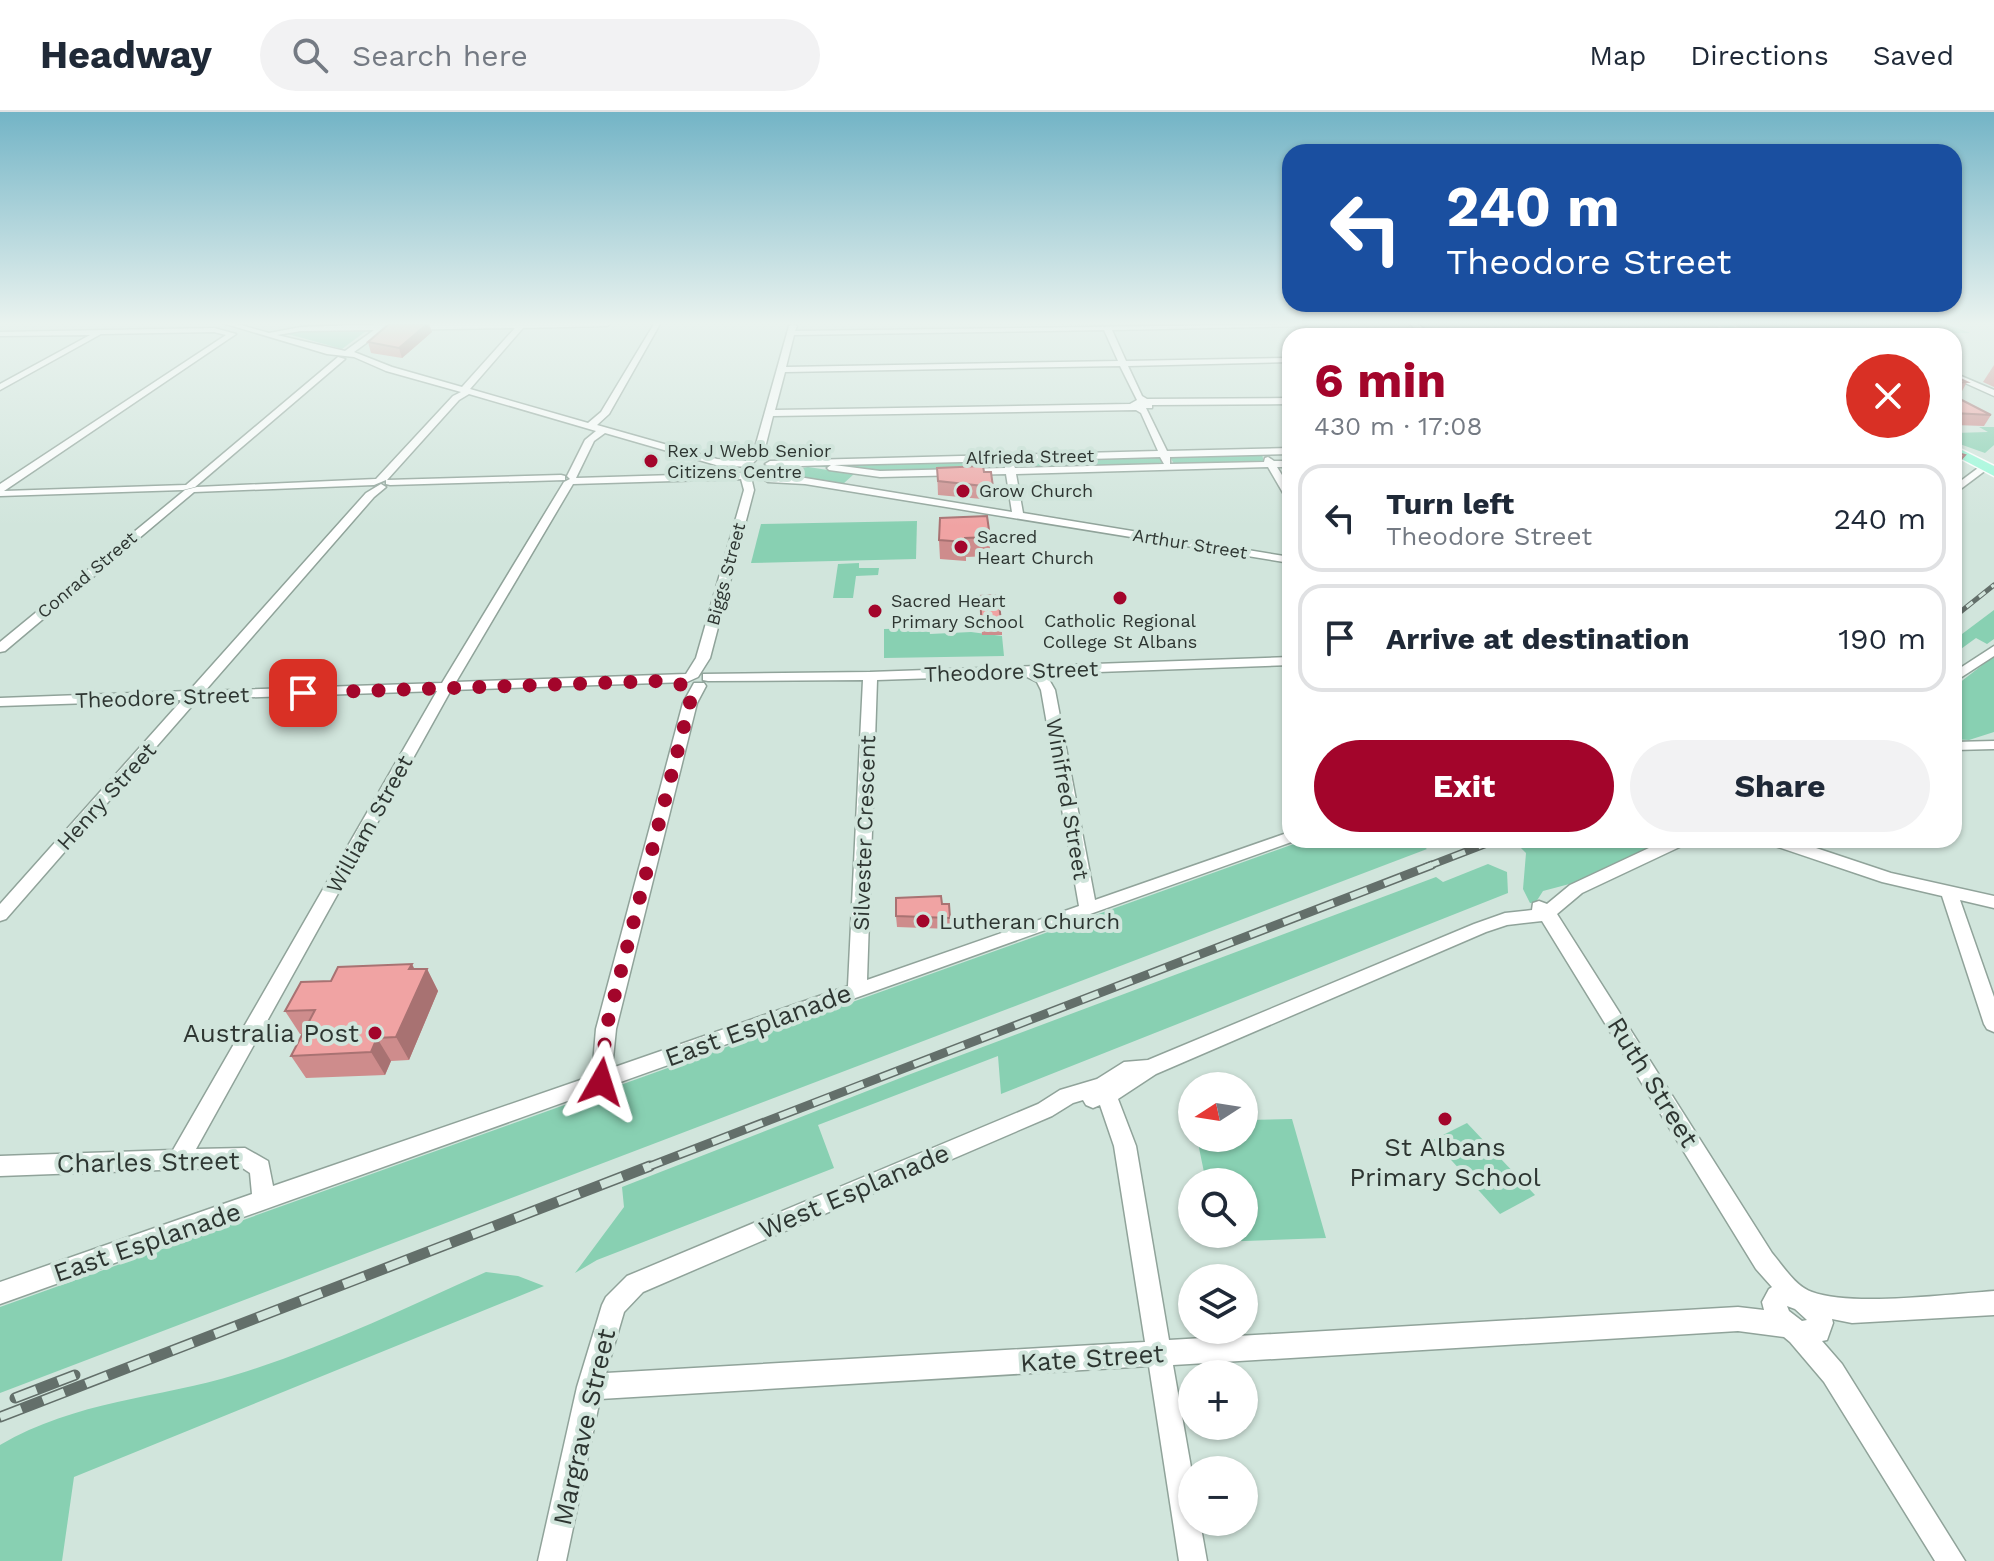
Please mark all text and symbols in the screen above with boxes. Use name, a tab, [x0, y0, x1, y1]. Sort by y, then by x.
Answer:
search box	[260, 19, 820, 91]
text: Headway	[40, 33, 212, 77]
icon: search	[288, 33, 332, 77]
text: Search here	[352, 38, 528, 73]
text: Map	[1589, 39, 1646, 72]
text: Directions	[1690, 39, 1829, 72]
text: Saved	[1873, 39, 1954, 72]
text: 240 m	[1446, 174, 1620, 240]
icon: left	[1314, 176, 1418, 280]
text: Theodore Street	[1446, 241, 1731, 283]
text: 6 min	[1314, 352, 1446, 409]
button: close	[1846, 354, 1930, 438]
text: 430 m · 17:08	[1314, 411, 1483, 441]
place label: Rex J Webb Senior Citizens Centre	[667, 440, 831, 482]
street label: Alfrieda Street	[966, 445, 1095, 468]
marker: Rex J Webb Senior Citizens Centre	[642, 452, 660, 470]
place label: Grow Church	[979, 480, 1093, 501]
marker: Grow Church	[954, 482, 972, 500]
text: Turn left	[1386, 486, 1514, 521]
icon: left	[1318, 496, 1362, 540]
text: 240 m	[1834, 501, 1926, 536]
street label: Biggs Street	[702, 520, 749, 628]
text: Theodore Street	[1386, 521, 1592, 551]
street label: Arthur Street	[1131, 524, 1249, 563]
place label: Sacred Heart Church	[977, 526, 1094, 568]
street label: Conrad Street	[33, 527, 141, 622]
marker: Sacred Heart Church	[952, 538, 970, 556]
marker: Catholic Regional College St Albans	[1111, 589, 1129, 607]
place label: Sacred Heart Primary School	[891, 590, 1024, 632]
marker: Sacred Heart Primary School	[866, 602, 884, 620]
place label: Catholic Regional College St Albans	[1043, 610, 1197, 652]
icon: arrive	[1318, 616, 1362, 660]
text: Arrive at destination	[1386, 621, 1690, 656]
text: 190 m	[1838, 621, 1926, 656]
street label: Theodore Street	[923, 656, 1099, 687]
pin	[269, 659, 337, 727]
icon: arrive	[281, 671, 325, 715]
street label: Theodore Street	[74, 682, 250, 713]
street label: Winifred Street	[1041, 716, 1094, 882]
street label: Silvester Crescent	[849, 735, 880, 931]
street label: Henry Street	[52, 738, 161, 855]
button: Exit	[1314, 740, 1614, 832]
button: Share	[1630, 740, 1930, 832]
street label: William Street	[321, 751, 418, 897]
place label: Lutheran Church	[939, 909, 1120, 934]
marker: Lutheran Church	[914, 912, 932, 930]
street label: East Esplanade	[661, 977, 855, 1073]
street label: Ruth Street	[1601, 1012, 1705, 1152]
place label: Australia Post	[183, 1018, 359, 1048]
marker: Australia Post	[366, 1024, 384, 1042]
position arrow	[559, 1040, 643, 1124]
north arrow	[1178, 1072, 1258, 1152]
map controls	[1178, 1072, 1258, 1536]
marker: St Albans Primary School	[1436, 1110, 1454, 1128]
place label: St Albans Primary School	[1349, 1132, 1541, 1192]
street label: West Esplanade	[754, 1137, 954, 1245]
street label: Charles Street	[56, 1145, 240, 1179]
button: search	[1178, 1168, 1258, 1248]
street label: East Esplanade	[49, 1196, 245, 1288]
button: layers	[1178, 1264, 1258, 1344]
street label: Margrave Street	[547, 1326, 621, 1528]
street label: Kate Street	[1019, 1338, 1165, 1378]
button: +	[1178, 1360, 1258, 1440]
button: −	[1178, 1456, 1258, 1536]

